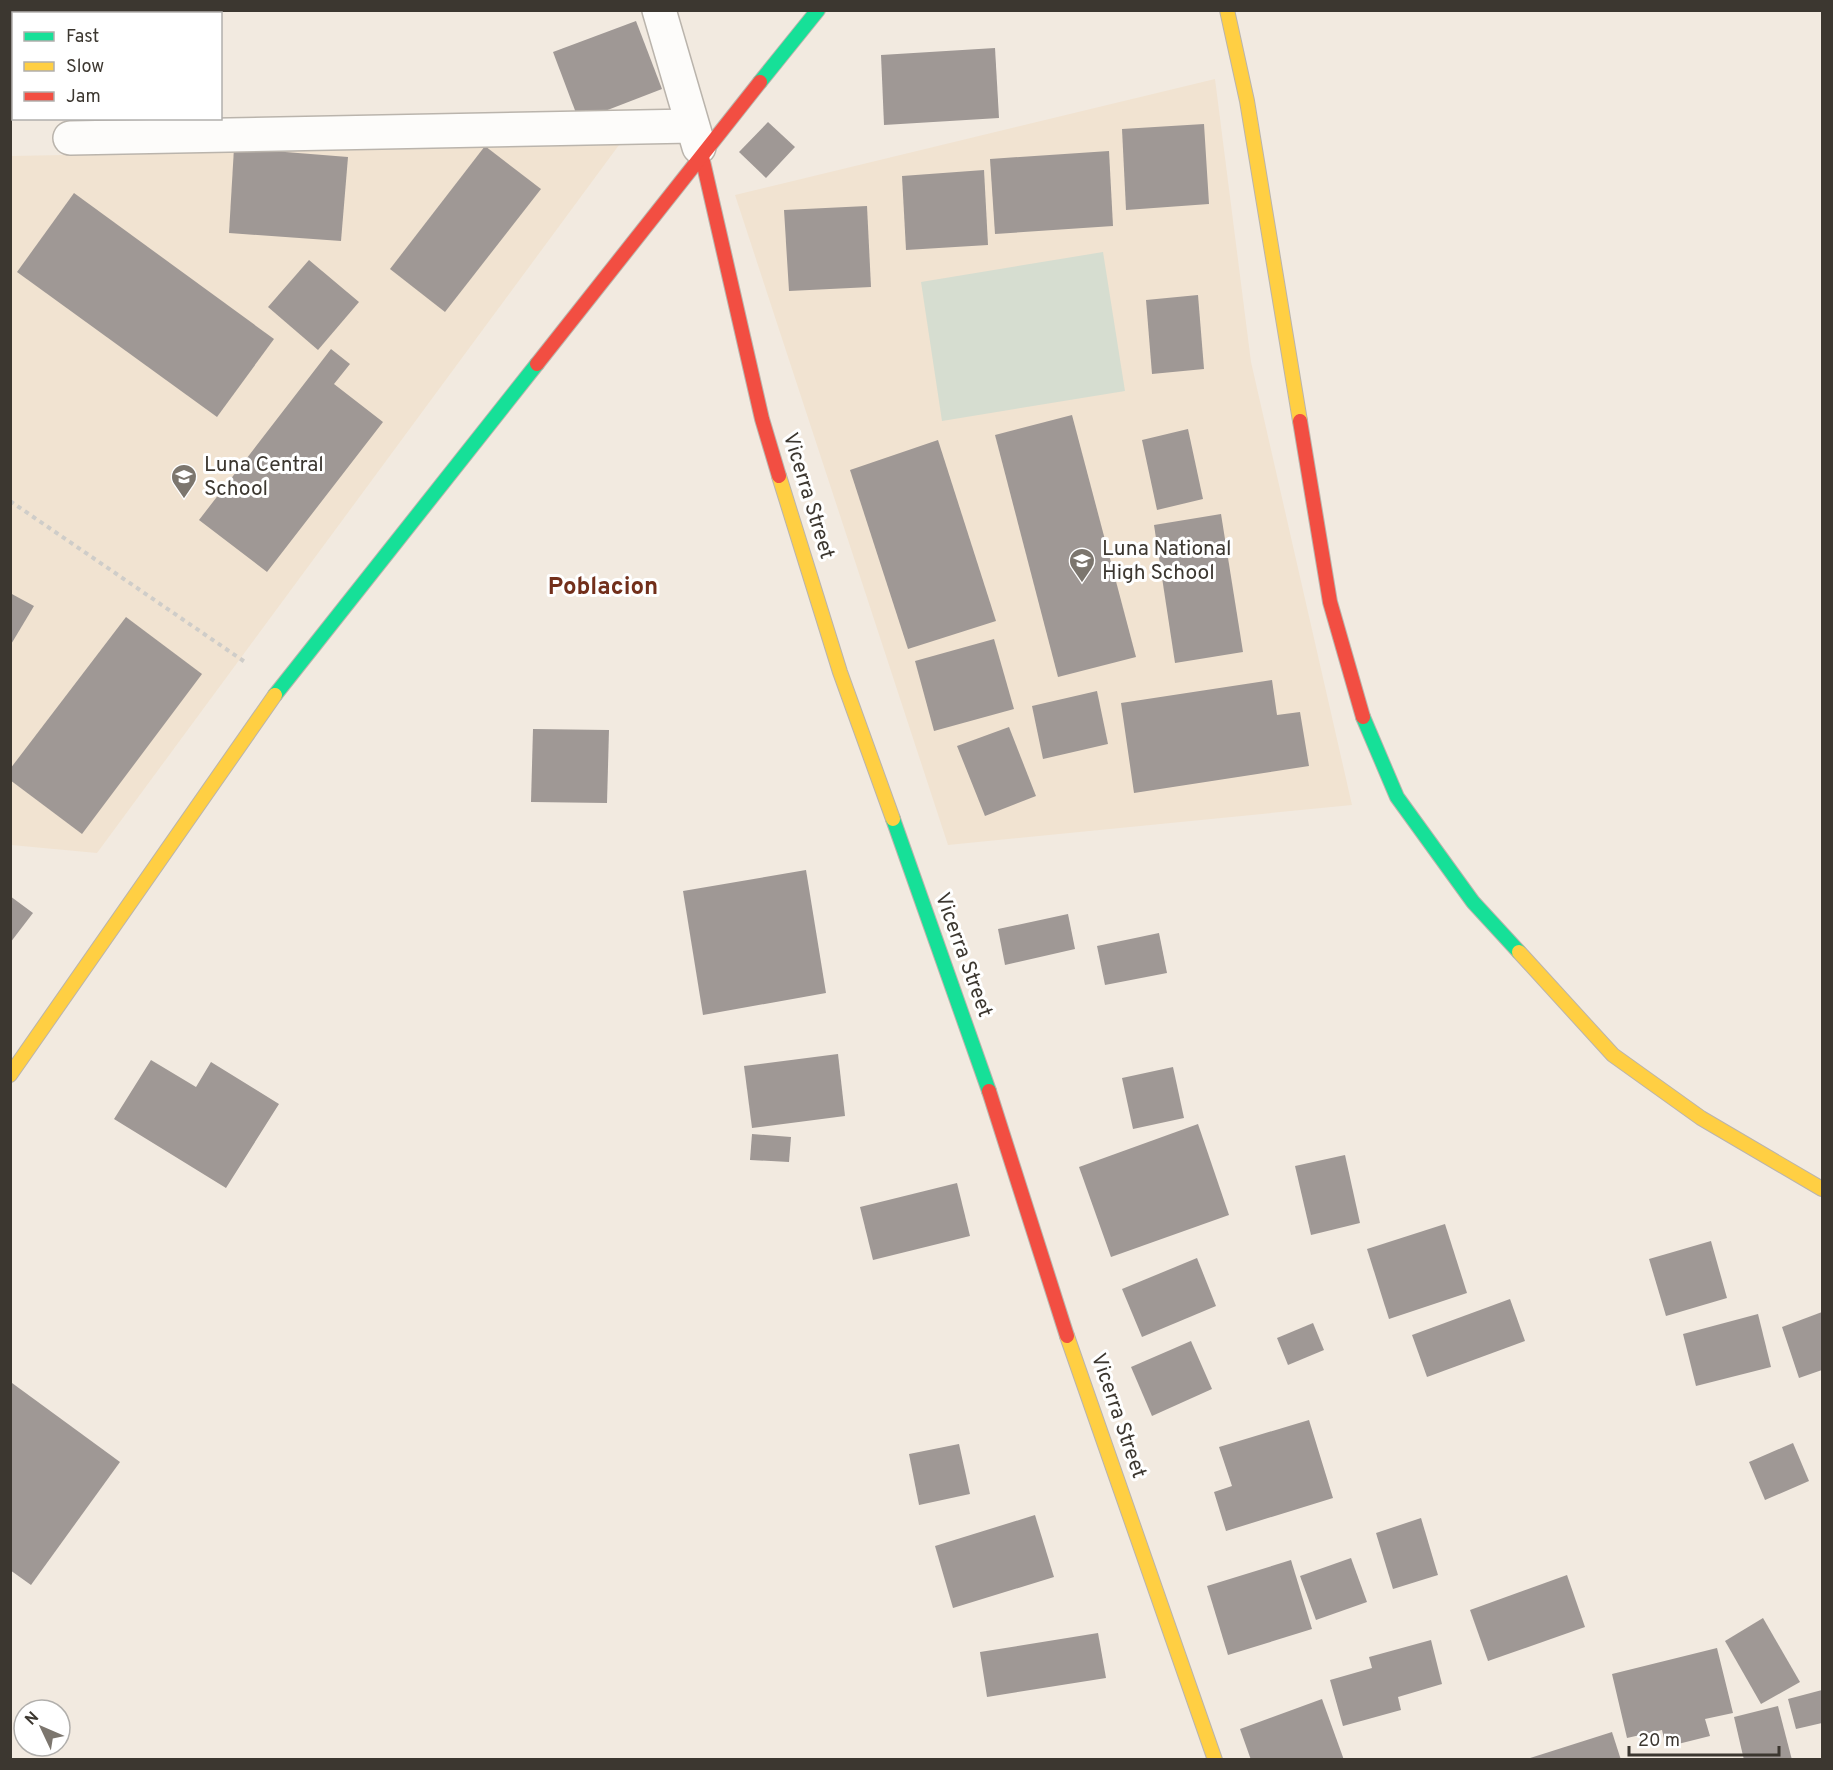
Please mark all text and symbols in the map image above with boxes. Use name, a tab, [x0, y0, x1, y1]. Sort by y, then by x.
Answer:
legend	[12, 12, 222, 120]
text: Fast	[66, 26, 99, 49]
text: Slow	[66, 56, 104, 79]
text: Jam	[66, 86, 101, 109]
street label: Vicerra Street	[776, 430, 840, 562]
place label: Luna Central School	[204, 452, 324, 503]
school or university icon: Luna Central School	[169, 462, 199, 500]
place label: Luna National High School	[1102, 536, 1232, 587]
school or university icon: Luna National High School	[1067, 546, 1097, 584]
district label: Poblacion	[548, 573, 658, 603]
street label: Vicerra Street	[928, 889, 998, 1021]
street label: Vicerra Street	[1084, 1350, 1152, 1482]
north arrow	[12, 1698, 72, 1758]
text: N	[21, 1708, 44, 1730]
scale bar	[1629, 1719, 1779, 1757]
text: 20 m	[1638, 1730, 1680, 1753]

